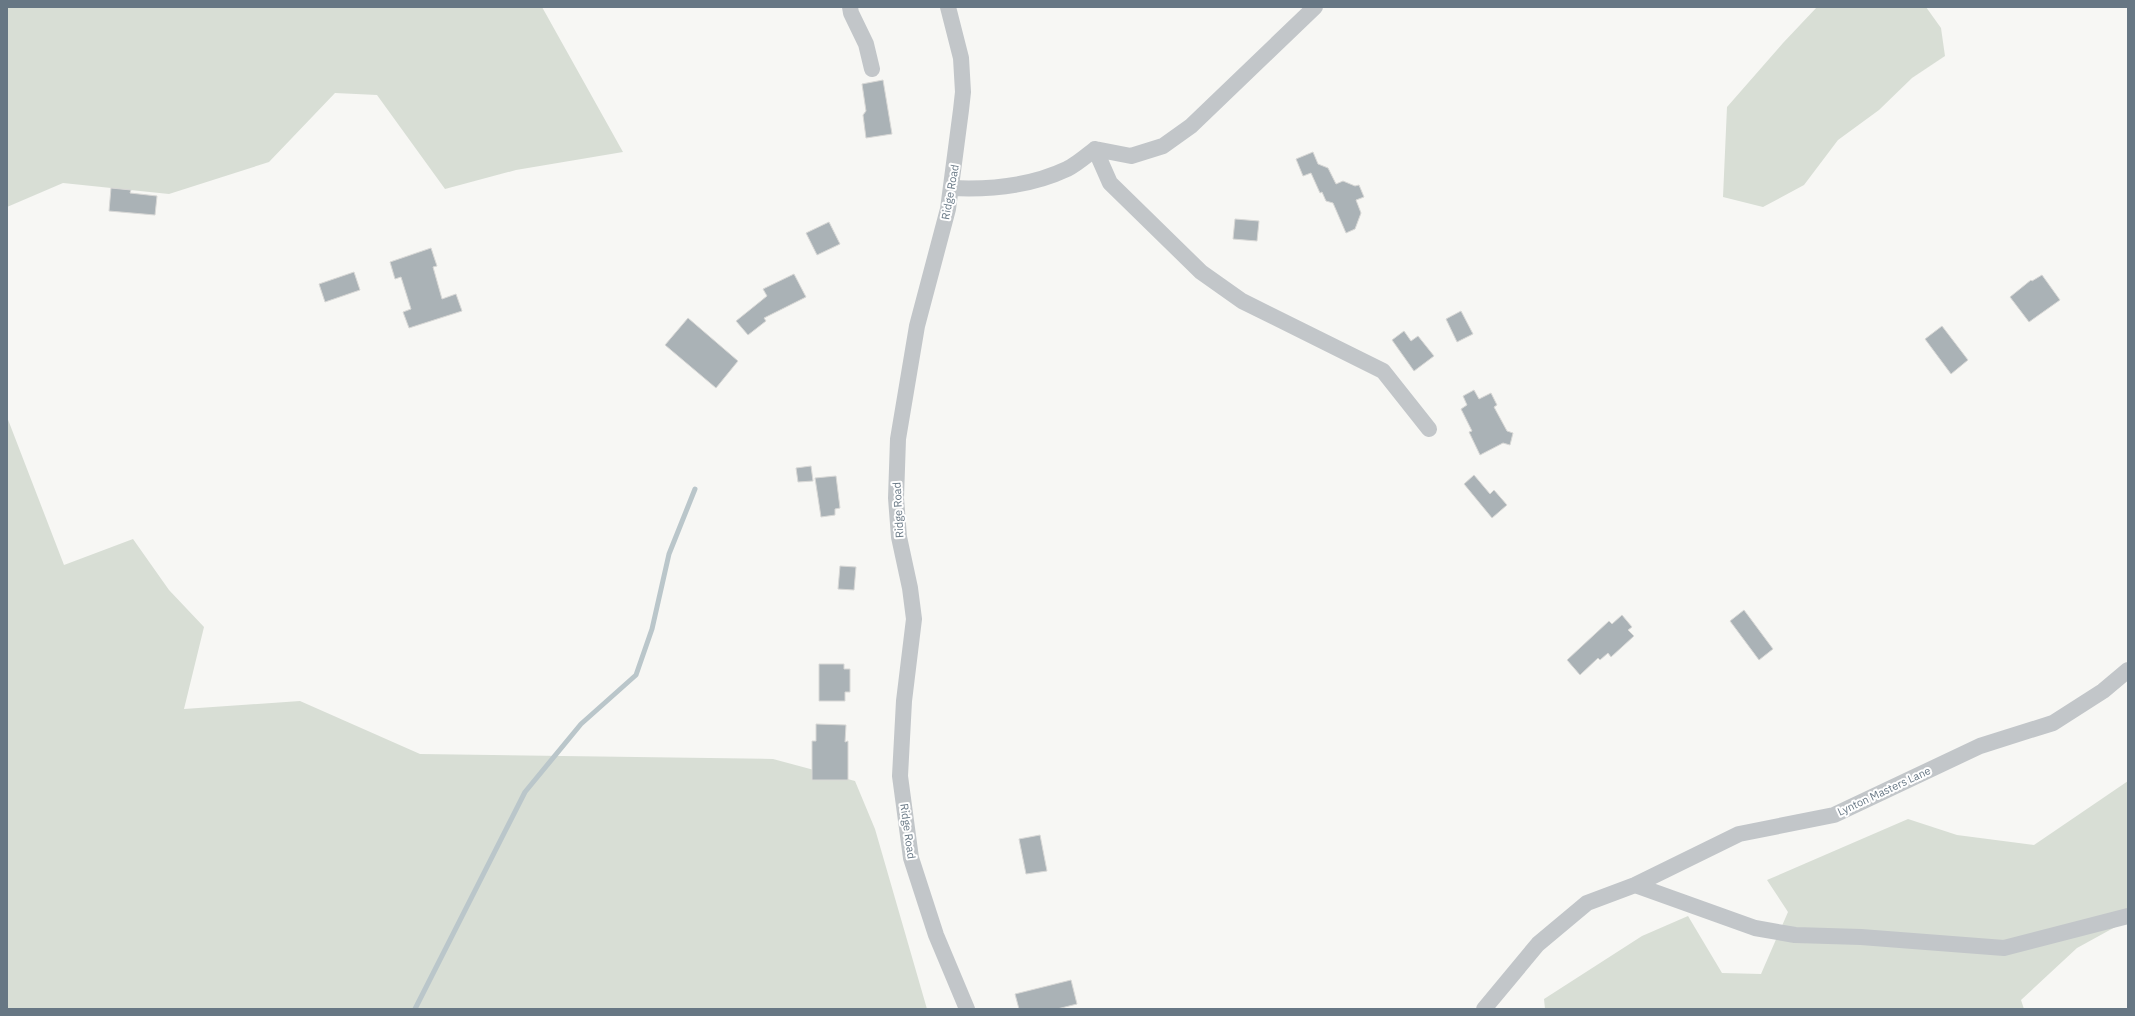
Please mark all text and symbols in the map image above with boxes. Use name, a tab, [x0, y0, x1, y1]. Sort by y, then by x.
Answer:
street label: Ridge Road	[938, 163, 962, 221]
street label: Ridge Road	[890, 482, 906, 538]
street label: Lynton Masters Lane	[1835, 763, 1933, 819]
street label: Ridge Road	[897, 802, 919, 860]

